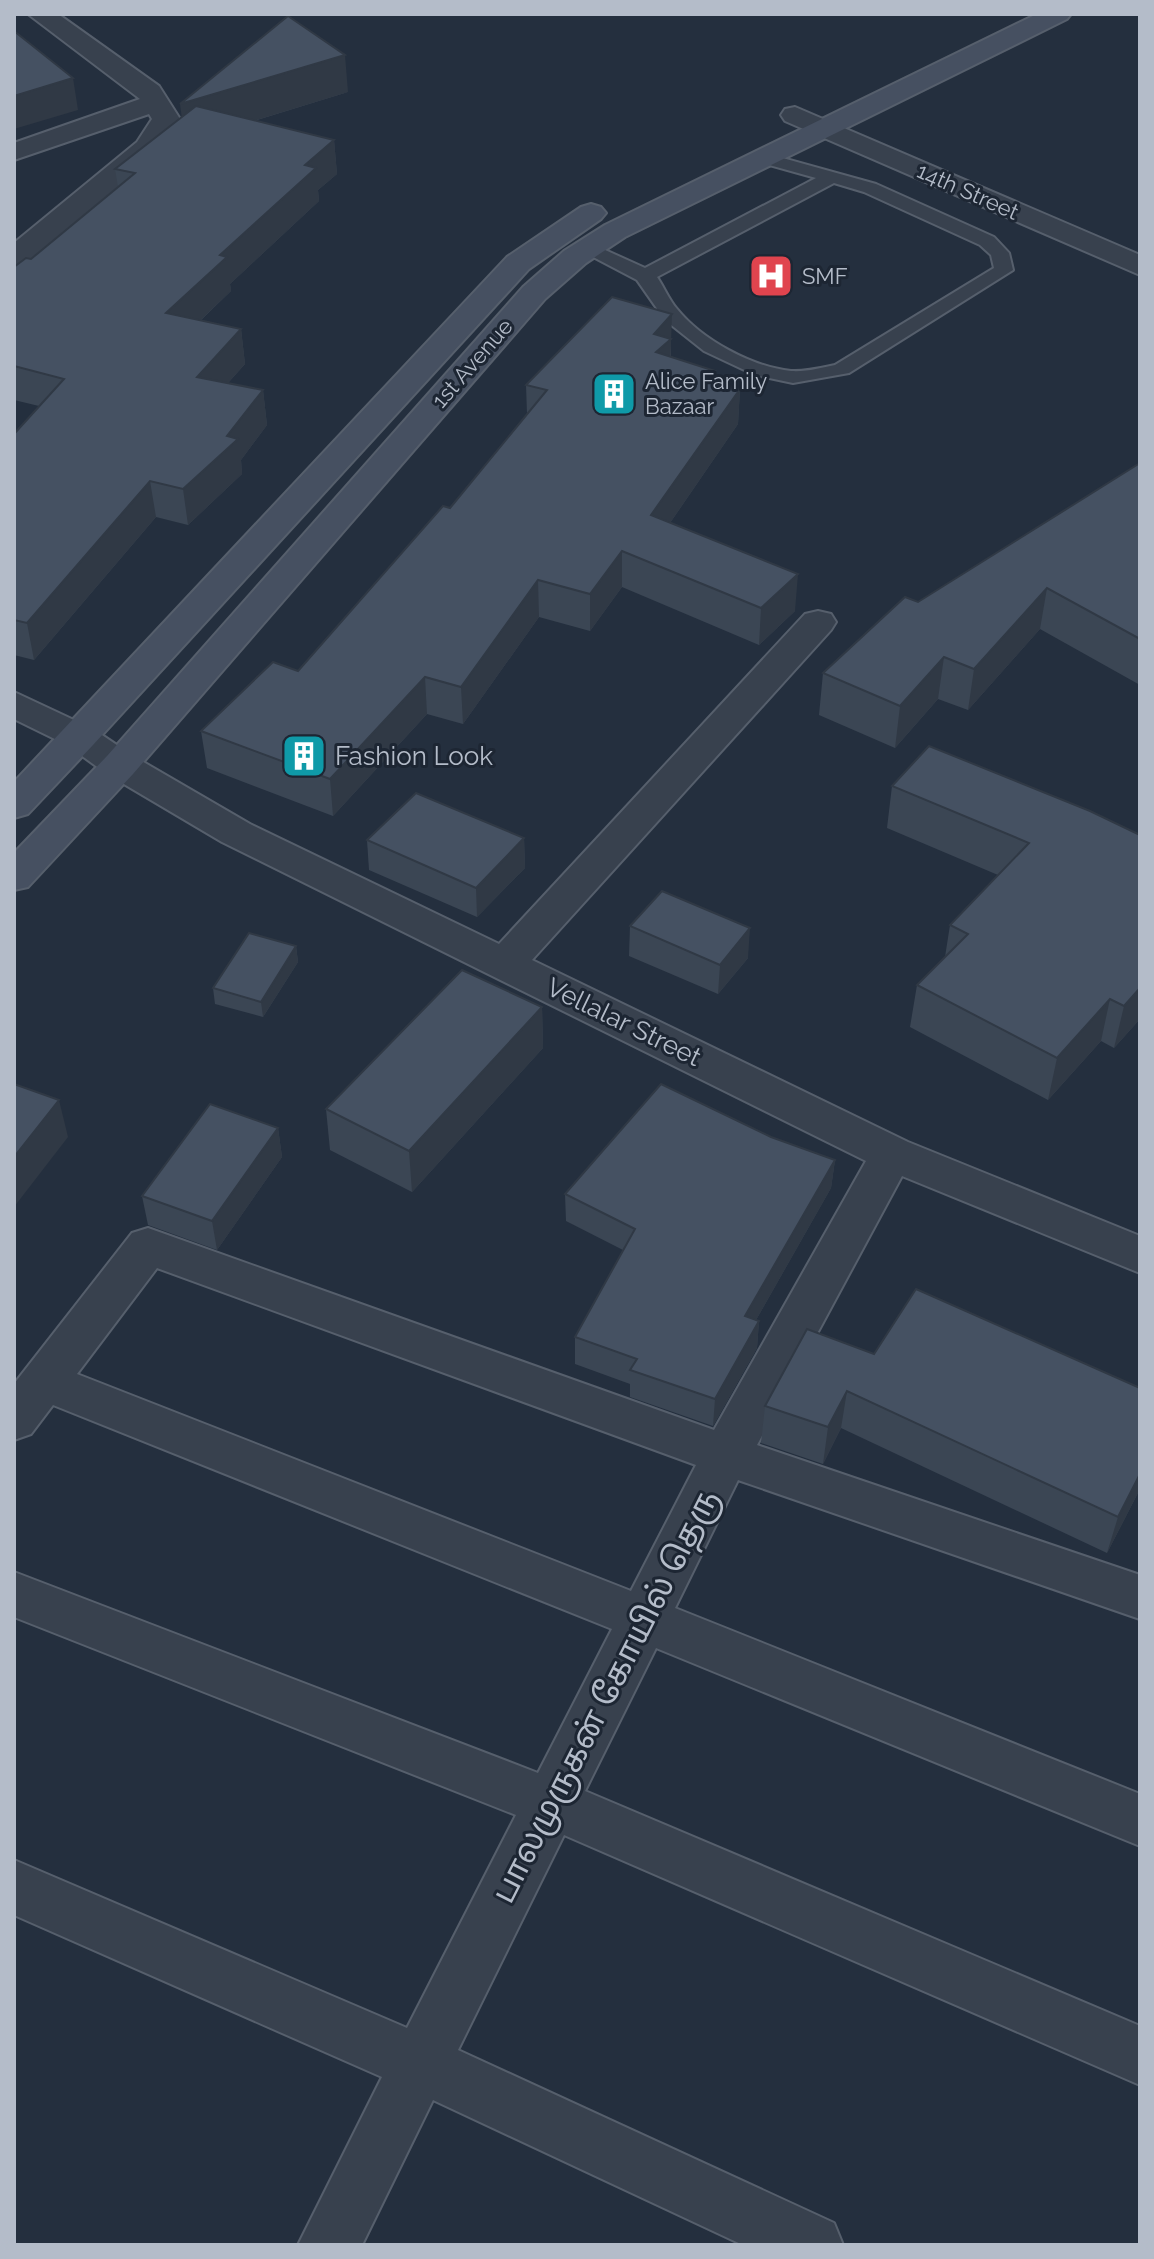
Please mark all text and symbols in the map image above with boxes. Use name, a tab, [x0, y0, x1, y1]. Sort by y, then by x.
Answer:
street label: 14th Street	[913, 157, 1023, 225]
hospital icon: SMF	[747, 252, 795, 300]
place label: SMF	[802, 263, 848, 289]
street label: 1st Avenue	[426, 313, 518, 413]
place label: Alice Family Bazaar	[645, 368, 767, 419]
building icon: Alice Family Bazaar	[590, 370, 638, 418]
building icon: Fashion Look	[280, 732, 328, 780]
place label: Fashion Look	[335, 741, 493, 771]
street label: Vellalar Street	[542, 972, 706, 1072]
street label: பாலமுருகன் கோயில் தெரு	[484, 1483, 729, 1911]

